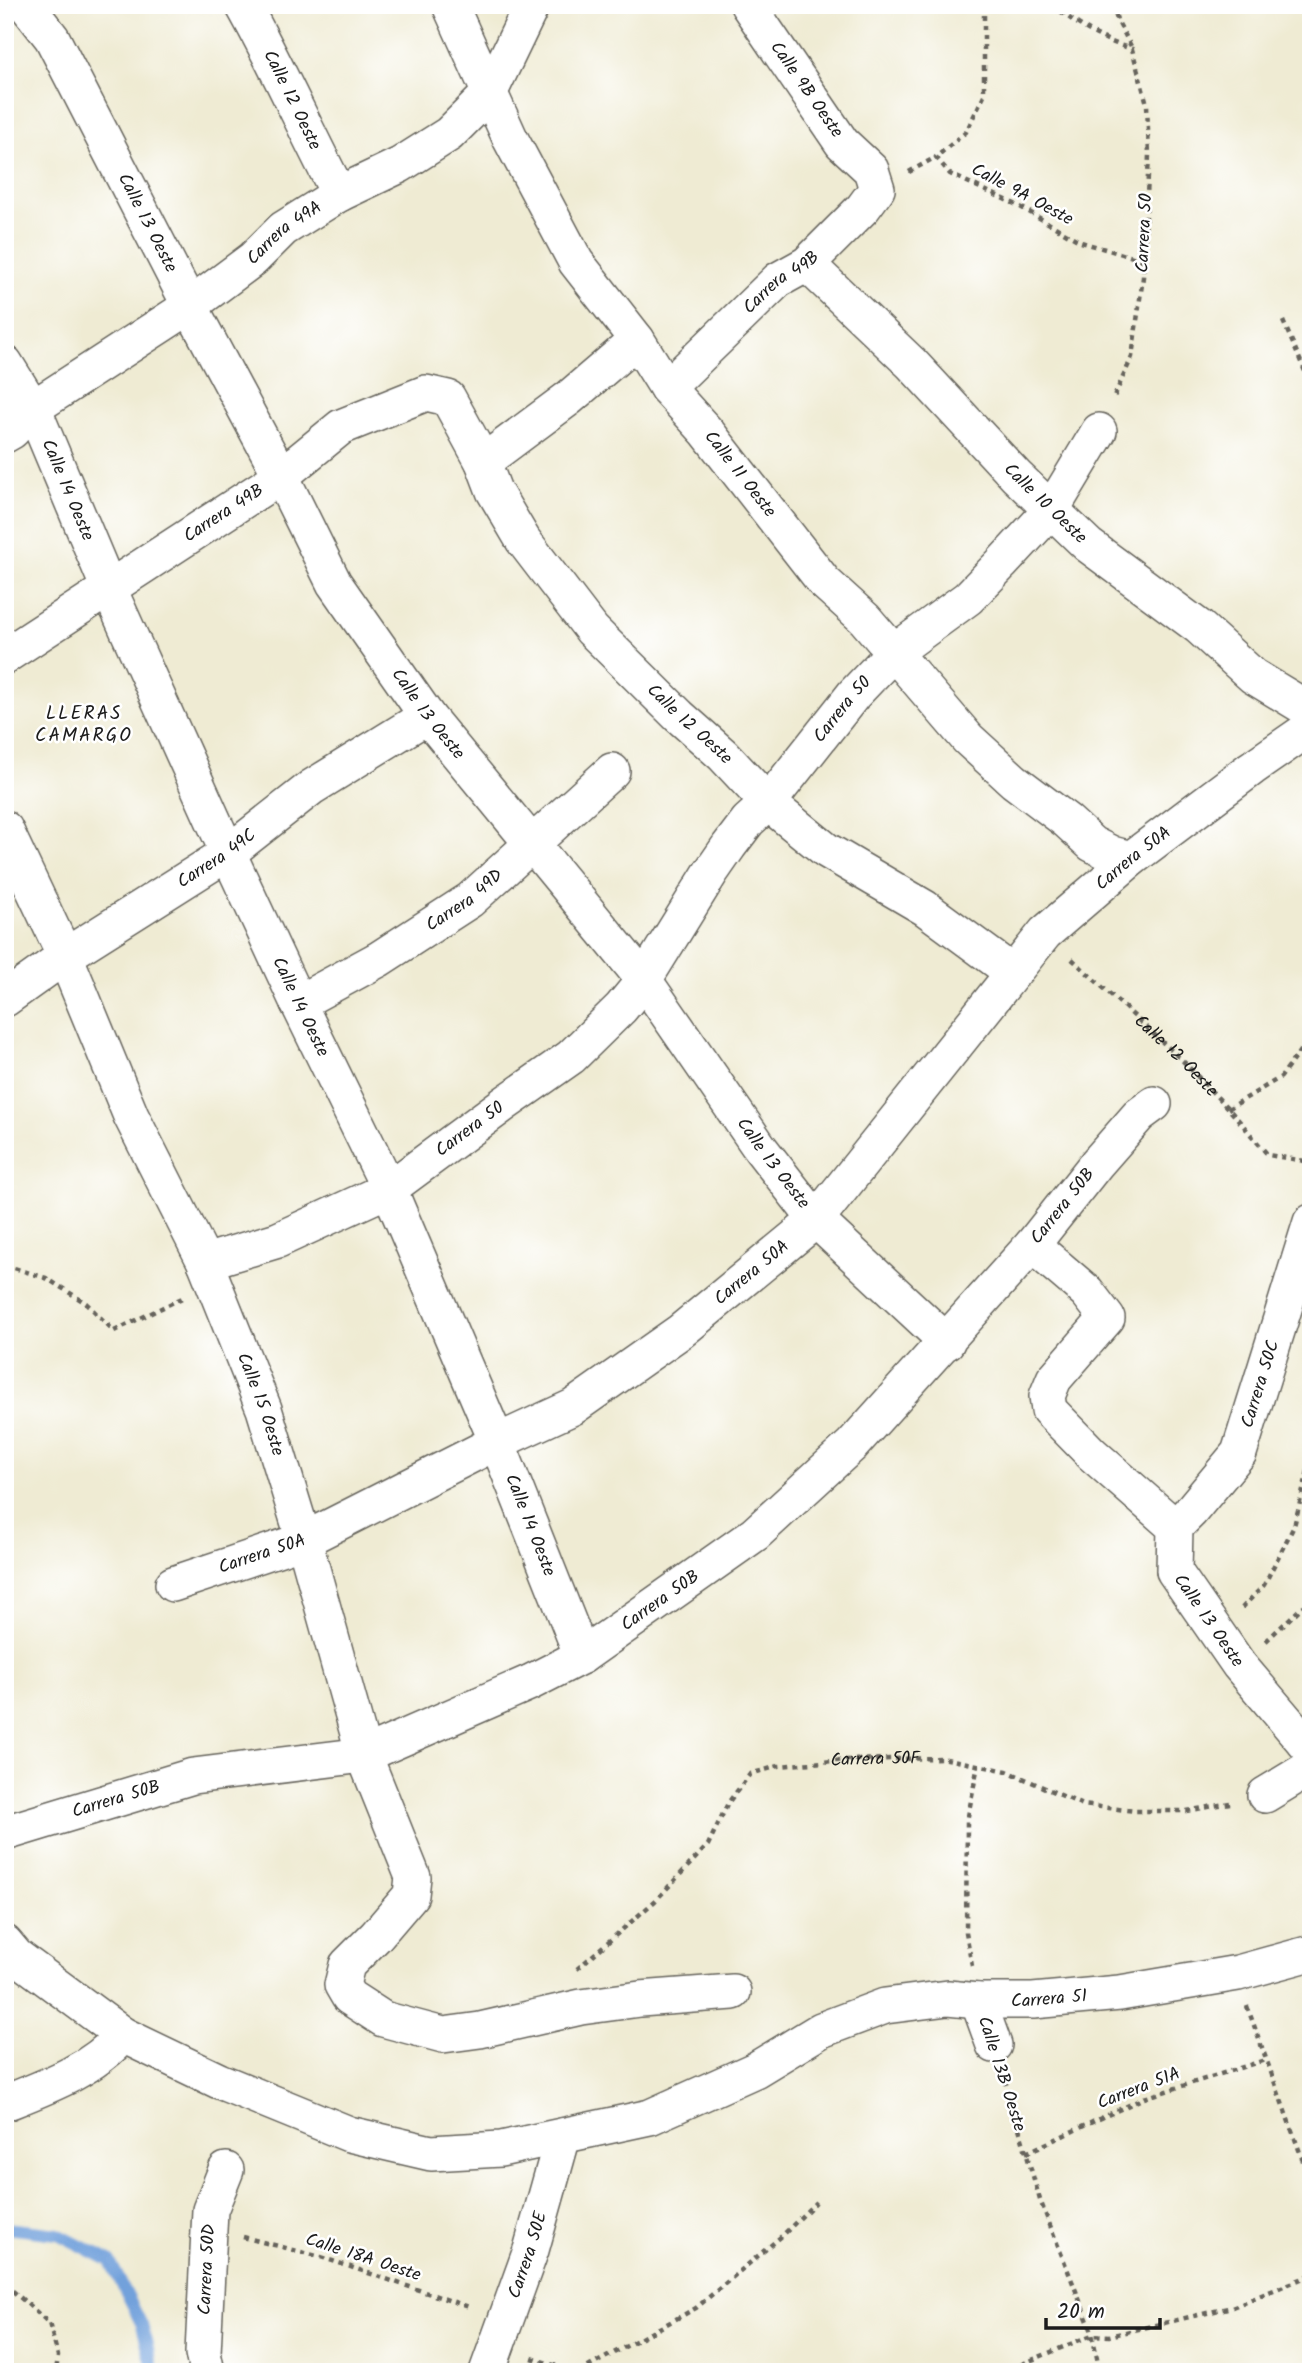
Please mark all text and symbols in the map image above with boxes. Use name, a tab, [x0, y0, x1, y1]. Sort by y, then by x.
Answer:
street label: Calle 9B Oeste	[762, 36, 850, 144]
street label: Calle 12 Oeste	[255, 45, 329, 155]
street label: Calle 9A Oeste	[966, 156, 1078, 234]
street label: Calle 13 Oeste	[109, 168, 185, 278]
street label: Carrera 49A	[240, 193, 328, 272]
street label: Carrera 50	[1128, 193, 1162, 273]
street label: Carrera 49B	[736, 244, 827, 321]
street label: Calle 11 Oeste	[697, 424, 783, 524]
street label: Calle 14 Oeste	[33, 435, 102, 546]
street label: Calle 10 Oeste	[996, 456, 1094, 551]
street label: Carrera 49B	[178, 476, 270, 550]
street label: Calle 13 Oeste	[383, 662, 472, 766]
street label: Carrera 50	[806, 669, 879, 749]
street label: Calle 12 Oeste	[640, 677, 740, 771]
district label: LLERAS CAMARGO	[35, 699, 133, 751]
street label: Carrera 50A	[1089, 819, 1178, 898]
street label: Carrera 49C	[171, 821, 263, 896]
street label: Carrera 49D	[420, 861, 510, 940]
street label: Calle 14 Oeste	[264, 952, 337, 1062]
street label: Calle 12 Oeste	[1127, 1008, 1225, 1104]
street label: Carrera 50	[429, 1094, 511, 1165]
street label: Calle 13 Oeste	[729, 1112, 817, 1216]
street label: Carrera 50B	[1023, 1162, 1102, 1251]
street label: Carrera 50A	[708, 1233, 796, 1313]
street label: Carrera 50C	[1233, 1337, 1288, 1432]
street label: Calle 15 Oeste	[228, 1348, 292, 1459]
street label: Calle 14 Oeste	[497, 1470, 563, 1581]
street label: Carrera 50A	[215, 1526, 310, 1582]
street label: Carrera 50B	[615, 1563, 706, 1639]
street label: Calle 13 Oeste	[1166, 1568, 1251, 1674]
street label: Carrera 50F	[829, 1744, 922, 1776]
street label: Carrera 50B	[68, 1772, 164, 1826]
street label: Carrera 51	[1011, 1982, 1088, 2016]
street label: Calle 13B Oeste	[969, 2013, 1033, 2135]
street label: Carrera 51A	[1093, 2060, 1185, 2118]
street label: Carrera 50E	[500, 2208, 556, 2303]
street label: Carrera 50D	[190, 2223, 224, 2316]
street label: Calle 18A Oeste	[302, 2226, 424, 2290]
scale bar	[1046, 2286, 1160, 2330]
text: 20 m	[1057, 2296, 1105, 2329]

